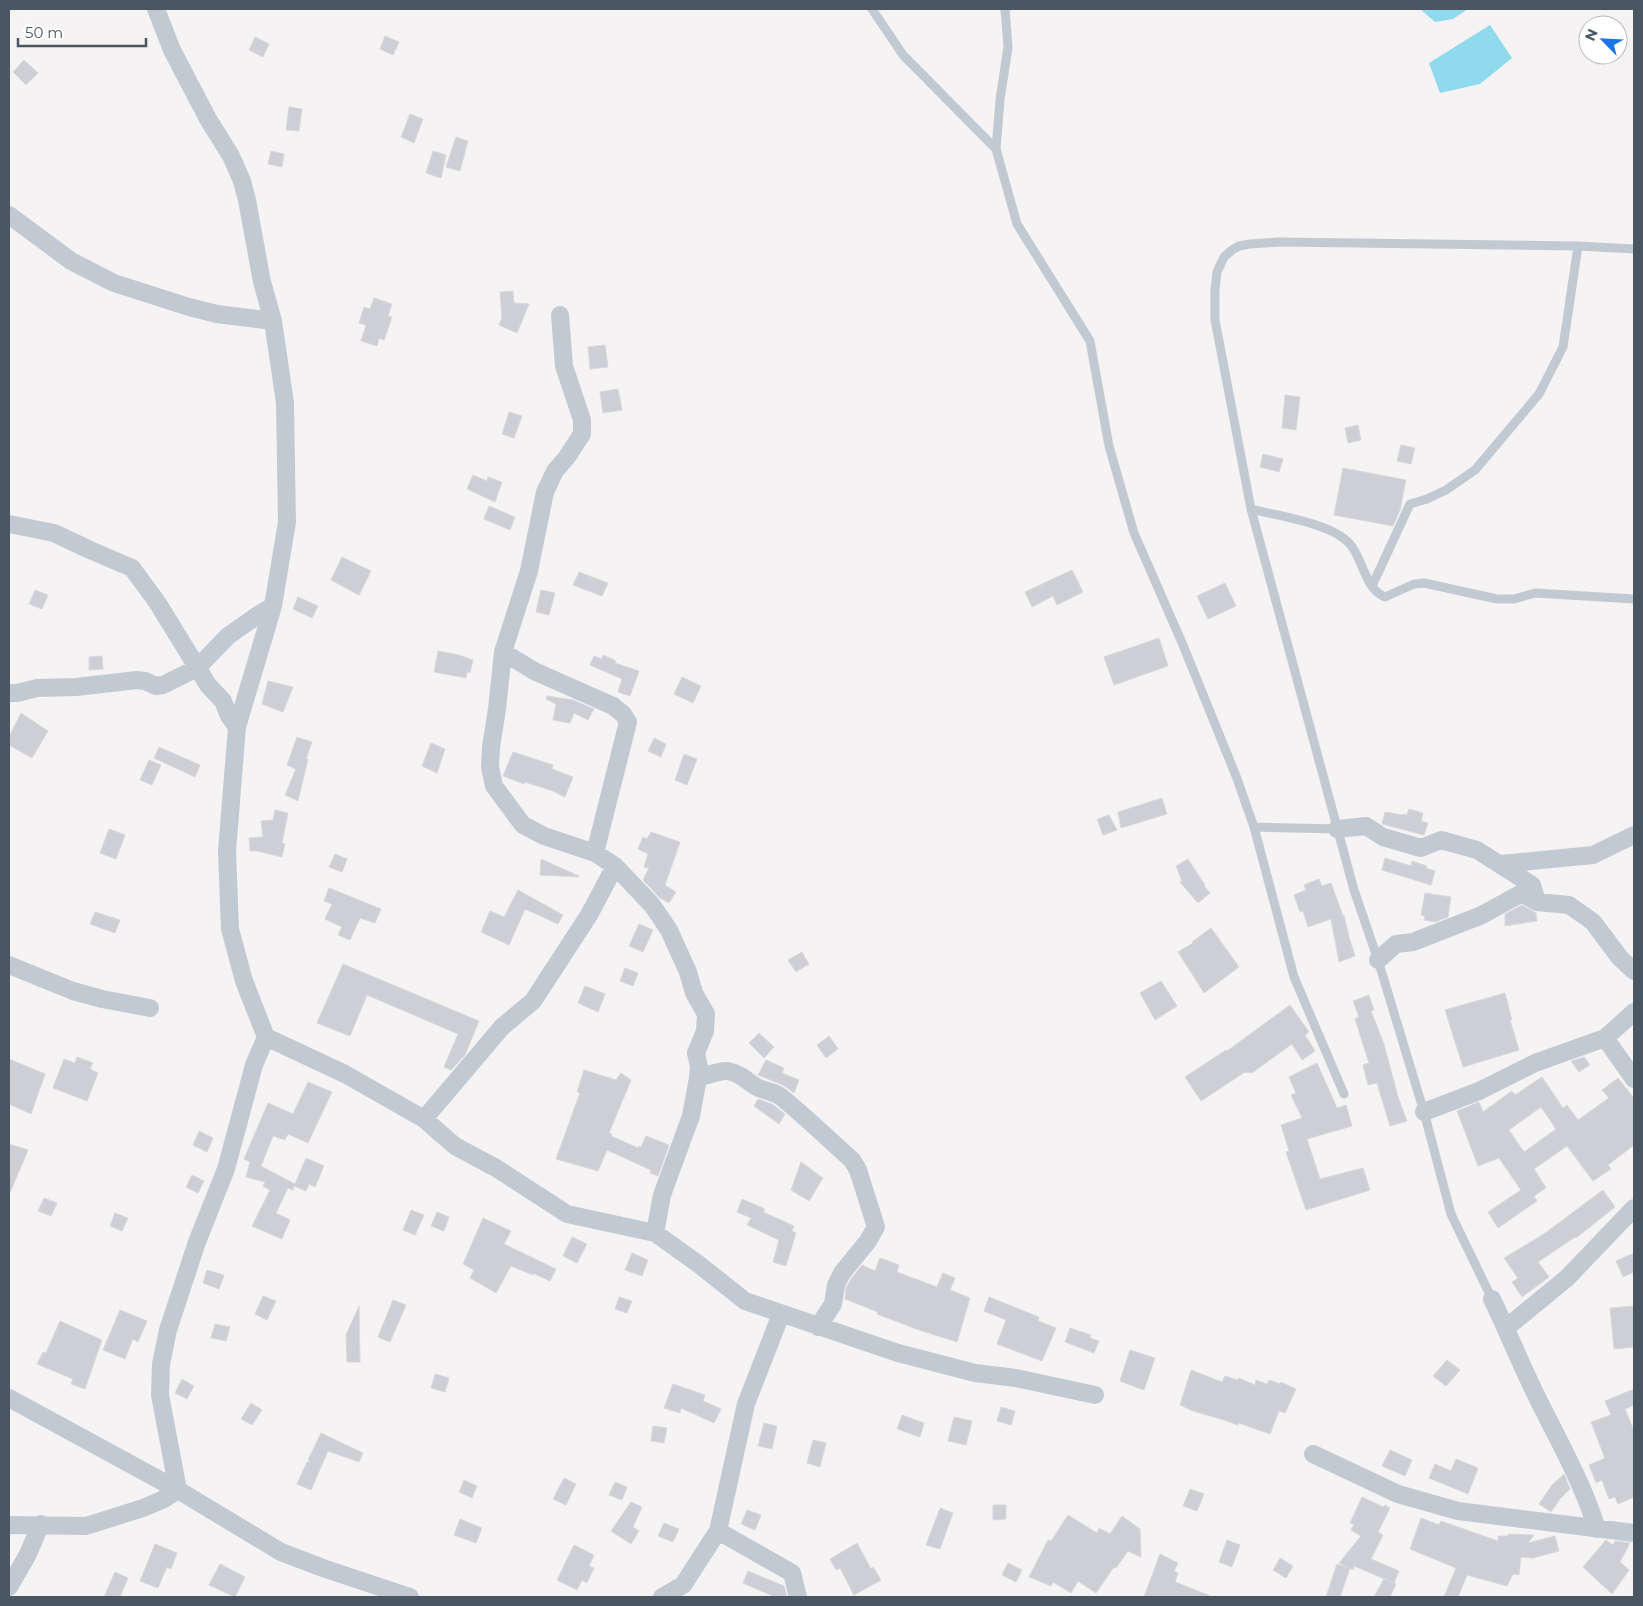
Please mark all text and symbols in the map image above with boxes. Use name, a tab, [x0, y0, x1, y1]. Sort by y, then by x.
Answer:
scale bar	[18, 15, 145, 47]
north arrow	[1578, 15, 1628, 65]
text: 50 m	[25, 23, 63, 42]
text: N	[1581, 26, 1602, 44]

